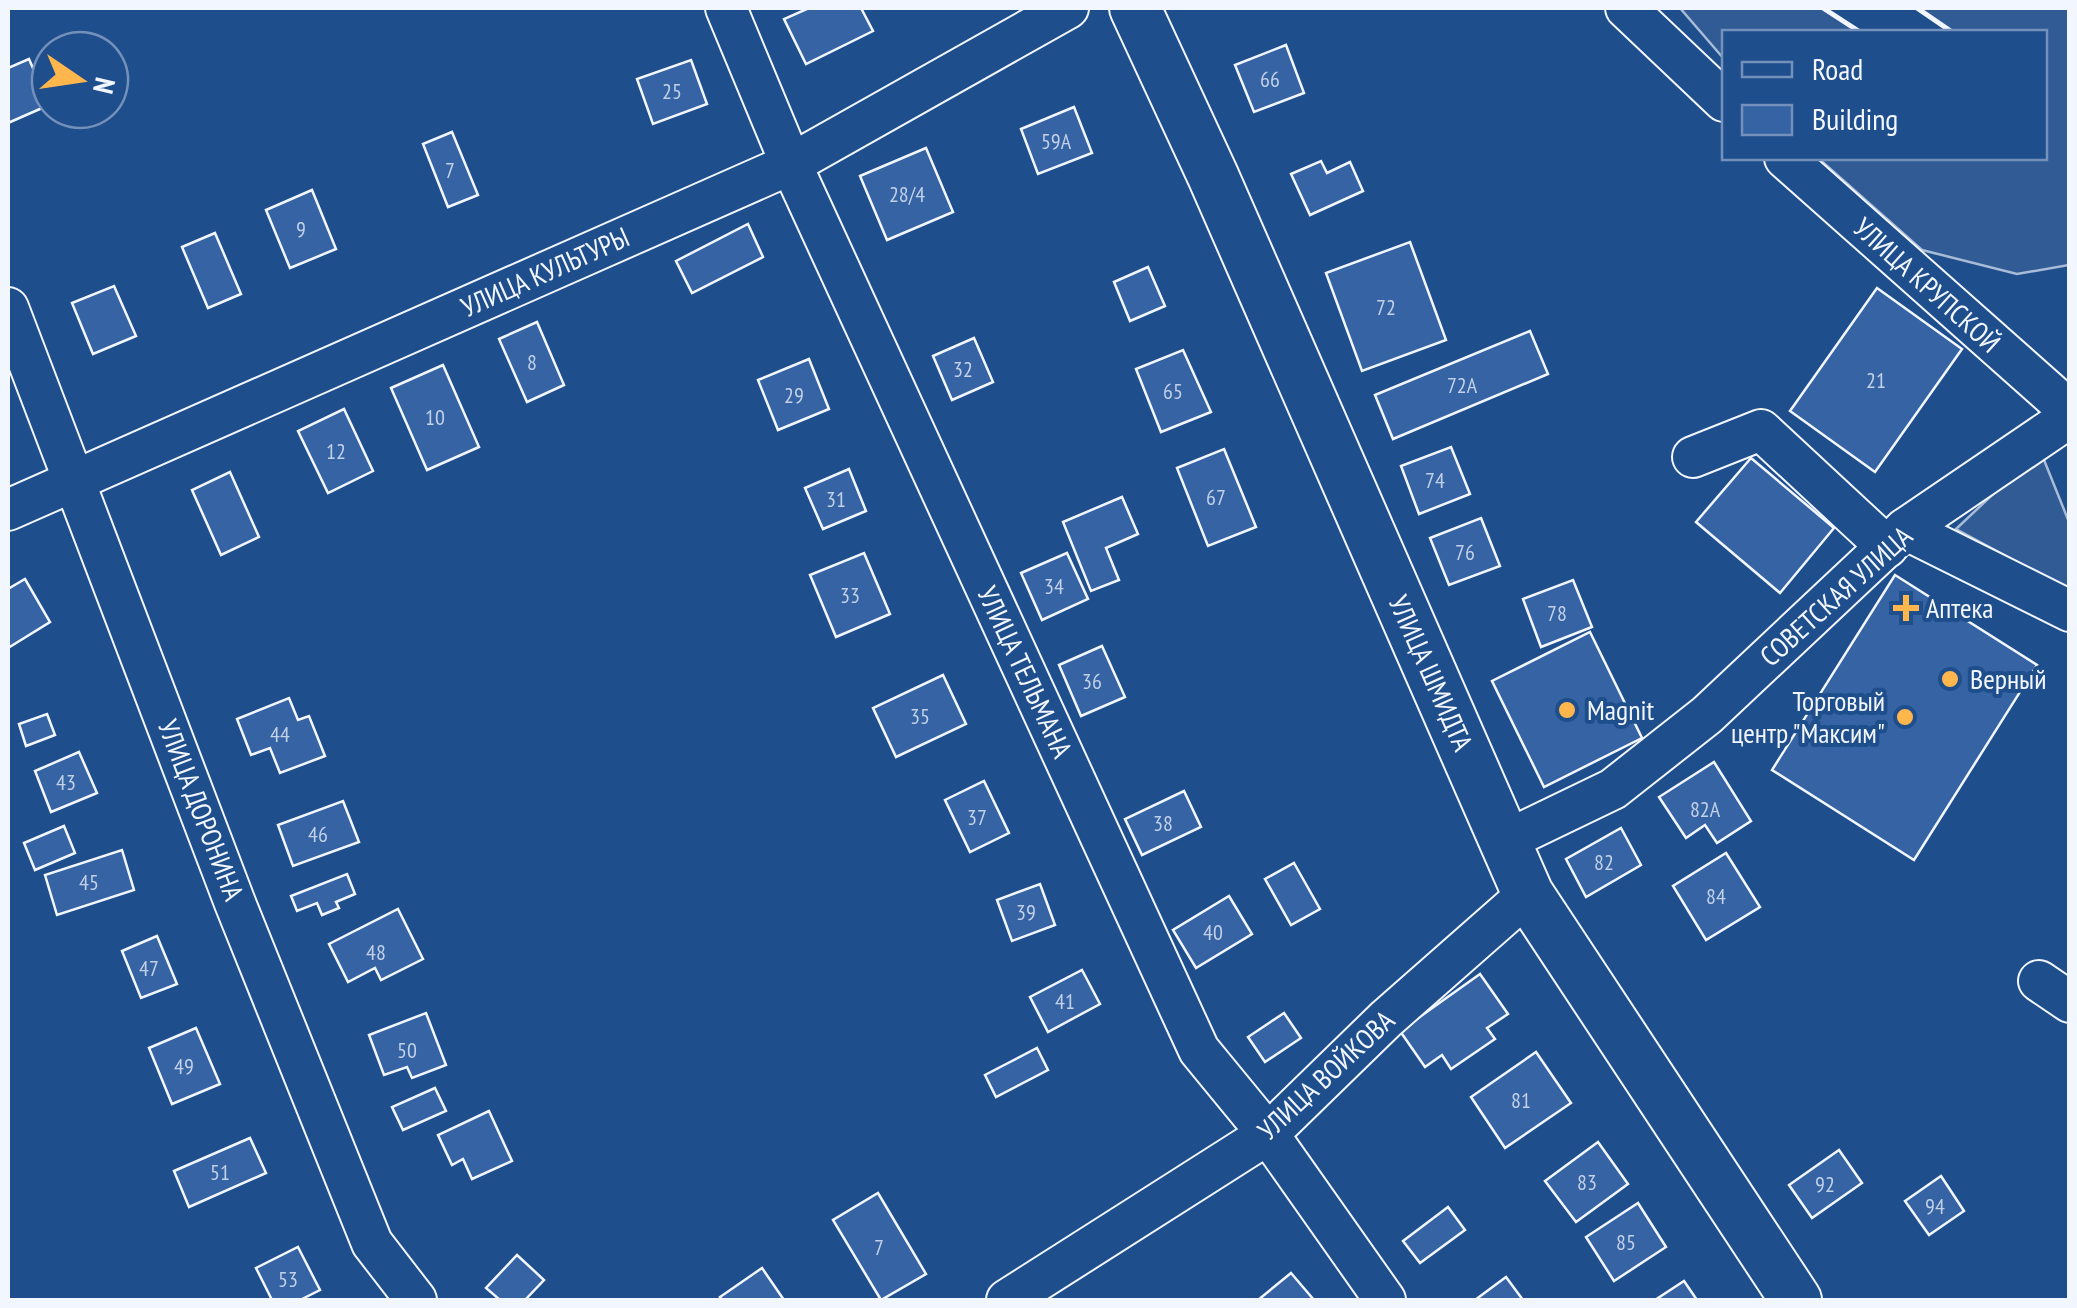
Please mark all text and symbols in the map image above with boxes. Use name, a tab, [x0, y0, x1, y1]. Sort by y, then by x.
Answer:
north arrow	[30, 30, 130, 130]
legend	[1722, 30, 2047, 160]
text: Road	[1812, 49, 1863, 88]
house number: 66	[1260, 65, 1280, 93]
text: N	[85, 74, 125, 97]
house number: 25	[662, 77, 682, 105]
text: Building	[1812, 99, 1898, 138]
house number: 59А	[1041, 127, 1072, 155]
house number: 7	[445, 156, 455, 184]
house number: 28/4	[889, 180, 925, 208]
street label: УЛИЦА КРУПСКОЙ	[1846, 209, 2009, 360]
house number: 9	[296, 215, 306, 243]
street label: УЛИЦА КУЛЬТУРЫ	[455, 218, 635, 325]
house number: 72	[1376, 293, 1396, 321]
house number: 8	[527, 348, 537, 376]
house number: 32	[953, 355, 973, 383]
house number: 21	[1866, 366, 1886, 394]
house number: 72А	[1447, 371, 1478, 399]
house number: 65	[1163, 377, 1183, 405]
house number: 29	[784, 381, 804, 409]
house number: 10	[425, 403, 445, 431]
house number: 12	[326, 437, 346, 465]
house number: 74	[1425, 466, 1445, 494]
house number: 67	[1206, 483, 1226, 511]
house number: 31	[826, 485, 846, 513]
street label: СОВЕТСКАЯ УЛИЦА	[1752, 517, 1920, 674]
house number: 76	[1455, 538, 1475, 566]
house number: 34	[1044, 572, 1064, 600]
street label: УЛИЦА ТЕЛЬМАНА	[970, 580, 1082, 764]
house number: 33	[840, 581, 860, 609]
street label: УЛИЦА ШМИДТА	[1381, 589, 1483, 757]
place label: Аптека	[1926, 589, 1994, 626]
marker: Аптека	[1895, 597, 1917, 619]
house number: 78	[1547, 599, 1567, 627]
place label: Верный	[1970, 660, 2046, 697]
house number: 36	[1082, 667, 1102, 695]
marker: Верный	[1939, 668, 1961, 690]
place label: Торговый центр "Максим"	[1731, 682, 1885, 751]
place label: Magnit	[1587, 691, 1655, 728]
marker: Magnit	[1556, 699, 1578, 721]
house number: 35	[910, 702, 930, 730]
marker: Торговый центр "Максим"	[1894, 706, 1916, 728]
street label: УЛИЦА ДОРОНИНА	[150, 714, 253, 906]
house number: 44	[270, 720, 290, 748]
house number: 43	[56, 768, 76, 796]
house number: 82А	[1690, 795, 1721, 823]
house number: 37	[967, 803, 987, 831]
house number: 38	[1153, 809, 1173, 837]
house number: 46	[308, 820, 328, 848]
house number: 82	[1594, 848, 1614, 876]
house number: 45	[79, 868, 99, 896]
house number: 84	[1706, 882, 1726, 910]
house number: 39	[1016, 898, 1036, 926]
house number: 40	[1203, 918, 1223, 946]
house number: 48	[366, 938, 386, 966]
house number: 47	[139, 954, 159, 982]
house number: 41	[1055, 987, 1075, 1015]
street label: УЛИЦА ВОЙКОВА	[1249, 1001, 1403, 1148]
house number: 50	[397, 1036, 417, 1064]
house number: 49	[174, 1052, 194, 1080]
house number: 81	[1511, 1086, 1531, 1114]
house number: 51	[210, 1158, 230, 1186]
house number: 83	[1577, 1168, 1597, 1196]
house number: 92	[1815, 1170, 1835, 1198]
house number: 94	[1925, 1192, 1945, 1220]
house number: 85	[1616, 1228, 1636, 1256]
house number: 7	[874, 1233, 884, 1261]
house number: 53	[278, 1265, 298, 1293]

